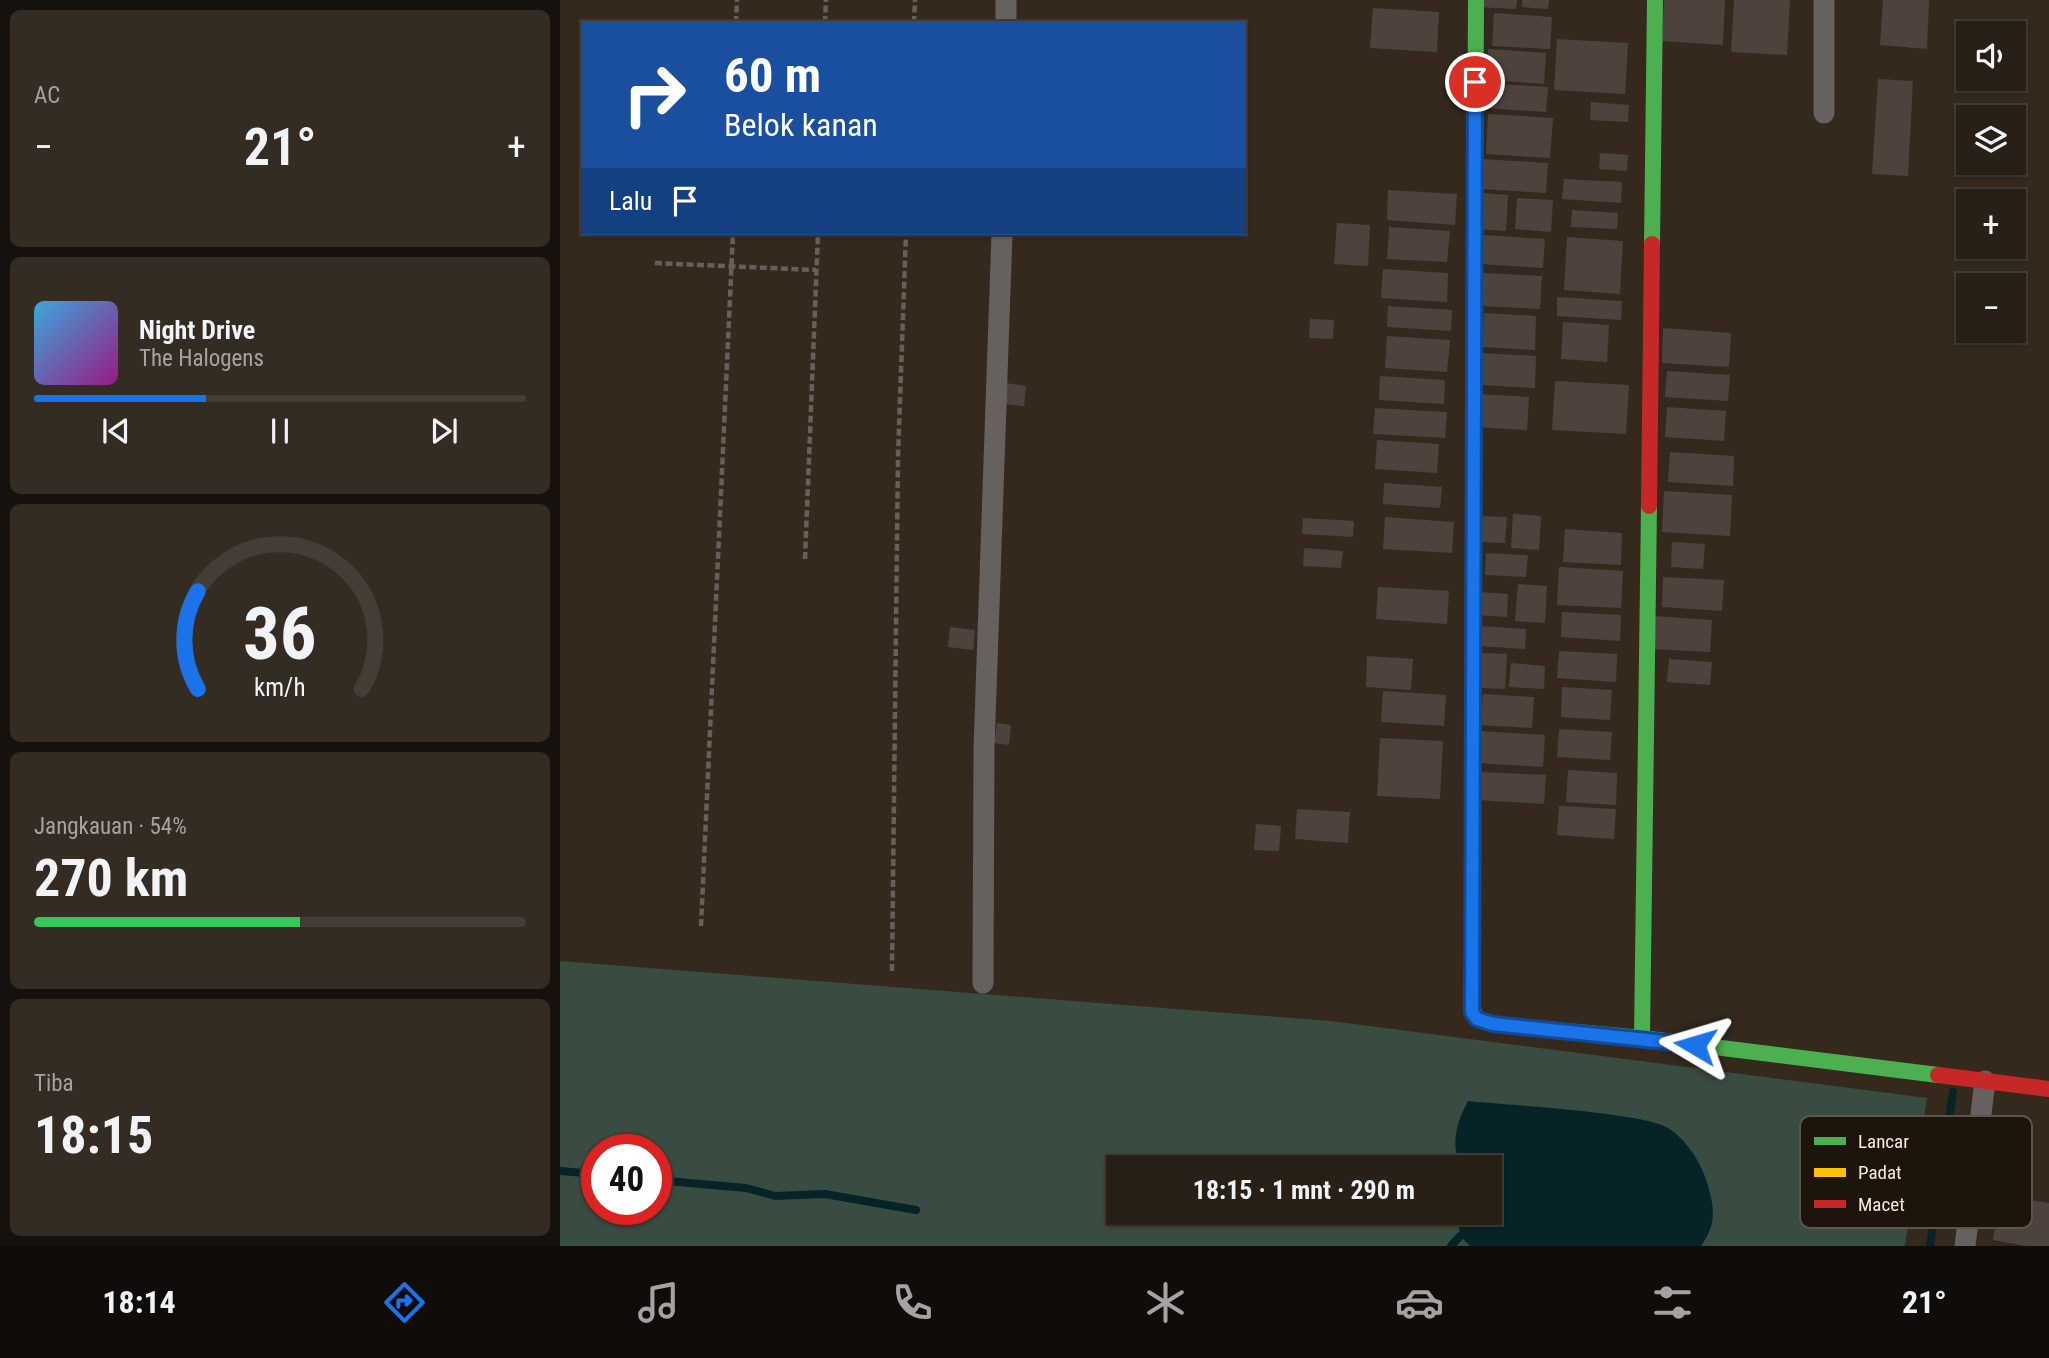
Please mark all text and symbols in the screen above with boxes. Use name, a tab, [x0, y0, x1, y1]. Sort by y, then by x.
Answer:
map controls	[1956, 21, 2026, 343]
button: sound	[1956, 21, 2026, 91]
text: 60 m	[724, 47, 821, 104]
icon: right	[609, 49, 700, 140]
pin	[1445, 52, 1505, 112]
icon: arrive	[1456, 63, 1494, 101]
text: AC	[34, 82, 60, 109]
button: layers	[1956, 105, 2026, 175]
text: Belok kanan	[724, 106, 878, 144]
text: 21°	[244, 117, 316, 178]
text: −	[34, 125, 53, 169]
text: +	[507, 125, 526, 169]
icon: arrive	[666, 182, 704, 220]
text: Lalu	[609, 186, 652, 216]
button: +	[1956, 189, 2026, 259]
button: −	[1956, 273, 2026, 343]
text: Night Drive	[139, 315, 255, 345]
text: The Halogens	[139, 345, 264, 372]
icon: previous	[97, 412, 135, 450]
icon: pause	[261, 412, 299, 450]
icon: next	[425, 412, 463, 450]
text: 36	[243, 591, 317, 677]
text: km/h	[254, 673, 306, 702]
text: Jangkauan · 54%	[34, 813, 187, 840]
text: 270 km	[34, 848, 188, 909]
position arrow	[1658, 1008, 1732, 1082]
text: Tiba	[34, 1070, 74, 1097]
text: 18:15	[34, 1105, 153, 1166]
legend	[1800, 1116, 2032, 1228]
text: Lancar	[1858, 1130, 1909, 1153]
speed limit sign: 40	[581, 1134, 672, 1225]
text: Padat	[1858, 1161, 1902, 1184]
text: 18:15 · 1 mnt · 290 m	[1193, 1175, 1415, 1205]
text: Macet	[1858, 1193, 1905, 1216]
icon: directions	[380, 1278, 429, 1327]
icon: music	[634, 1278, 683, 1327]
icon: phone	[888, 1278, 937, 1327]
icon: climate	[1141, 1278, 1190, 1327]
icon: car	[1395, 1278, 1444, 1327]
icon: filters	[1648, 1278, 1697, 1327]
text: 18:14	[102, 1283, 176, 1321]
text: 21°	[1902, 1283, 1947, 1321]

